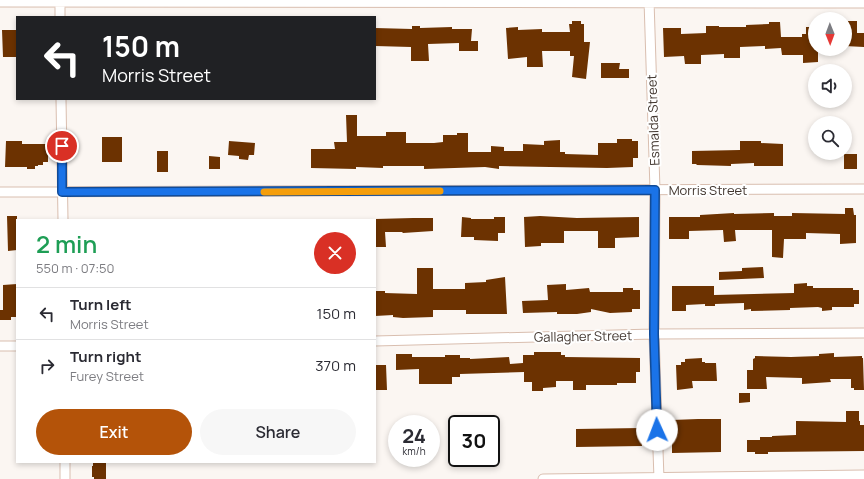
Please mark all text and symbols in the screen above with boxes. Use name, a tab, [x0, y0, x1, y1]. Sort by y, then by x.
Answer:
north arrow	[808, 12, 852, 56]
map controls	[808, 12, 852, 160]
text: 150 m	[102, 27, 180, 65]
icon: left	[36, 32, 88, 84]
text: Morris Street	[102, 63, 211, 87]
button: sound	[808, 64, 852, 108]
street label: Esmalda Street	[642, 74, 664, 166]
button: search	[808, 116, 852, 160]
pin	[45, 129, 79, 163]
icon: arrive	[51, 135, 73, 157]
street label: Morris Street	[669, 181, 747, 199]
text: 2 min	[36, 227, 97, 260]
button: close	[314, 232, 356, 274]
text: 550 m · 07:50	[36, 259, 115, 277]
text: Turn left	[70, 294, 132, 315]
icon: left	[36, 303, 58, 325]
text: 150 m	[317, 303, 356, 324]
text: Morris Street	[70, 315, 149, 333]
street label: Gallagher Street	[534, 326, 632, 346]
text: Turn right	[70, 346, 141, 367]
icon: right	[36, 355, 58, 377]
text: 370 m	[315, 355, 356, 376]
text: Furey Street	[70, 367, 144, 385]
button: Exit	[36, 409, 192, 455]
button: Share	[200, 409, 356, 455]
position arrow	[636, 409, 678, 451]
speed limit sign: 30	[448, 415, 500, 467]
text: 24	[402, 422, 426, 449]
text: km/h	[402, 444, 426, 458]

